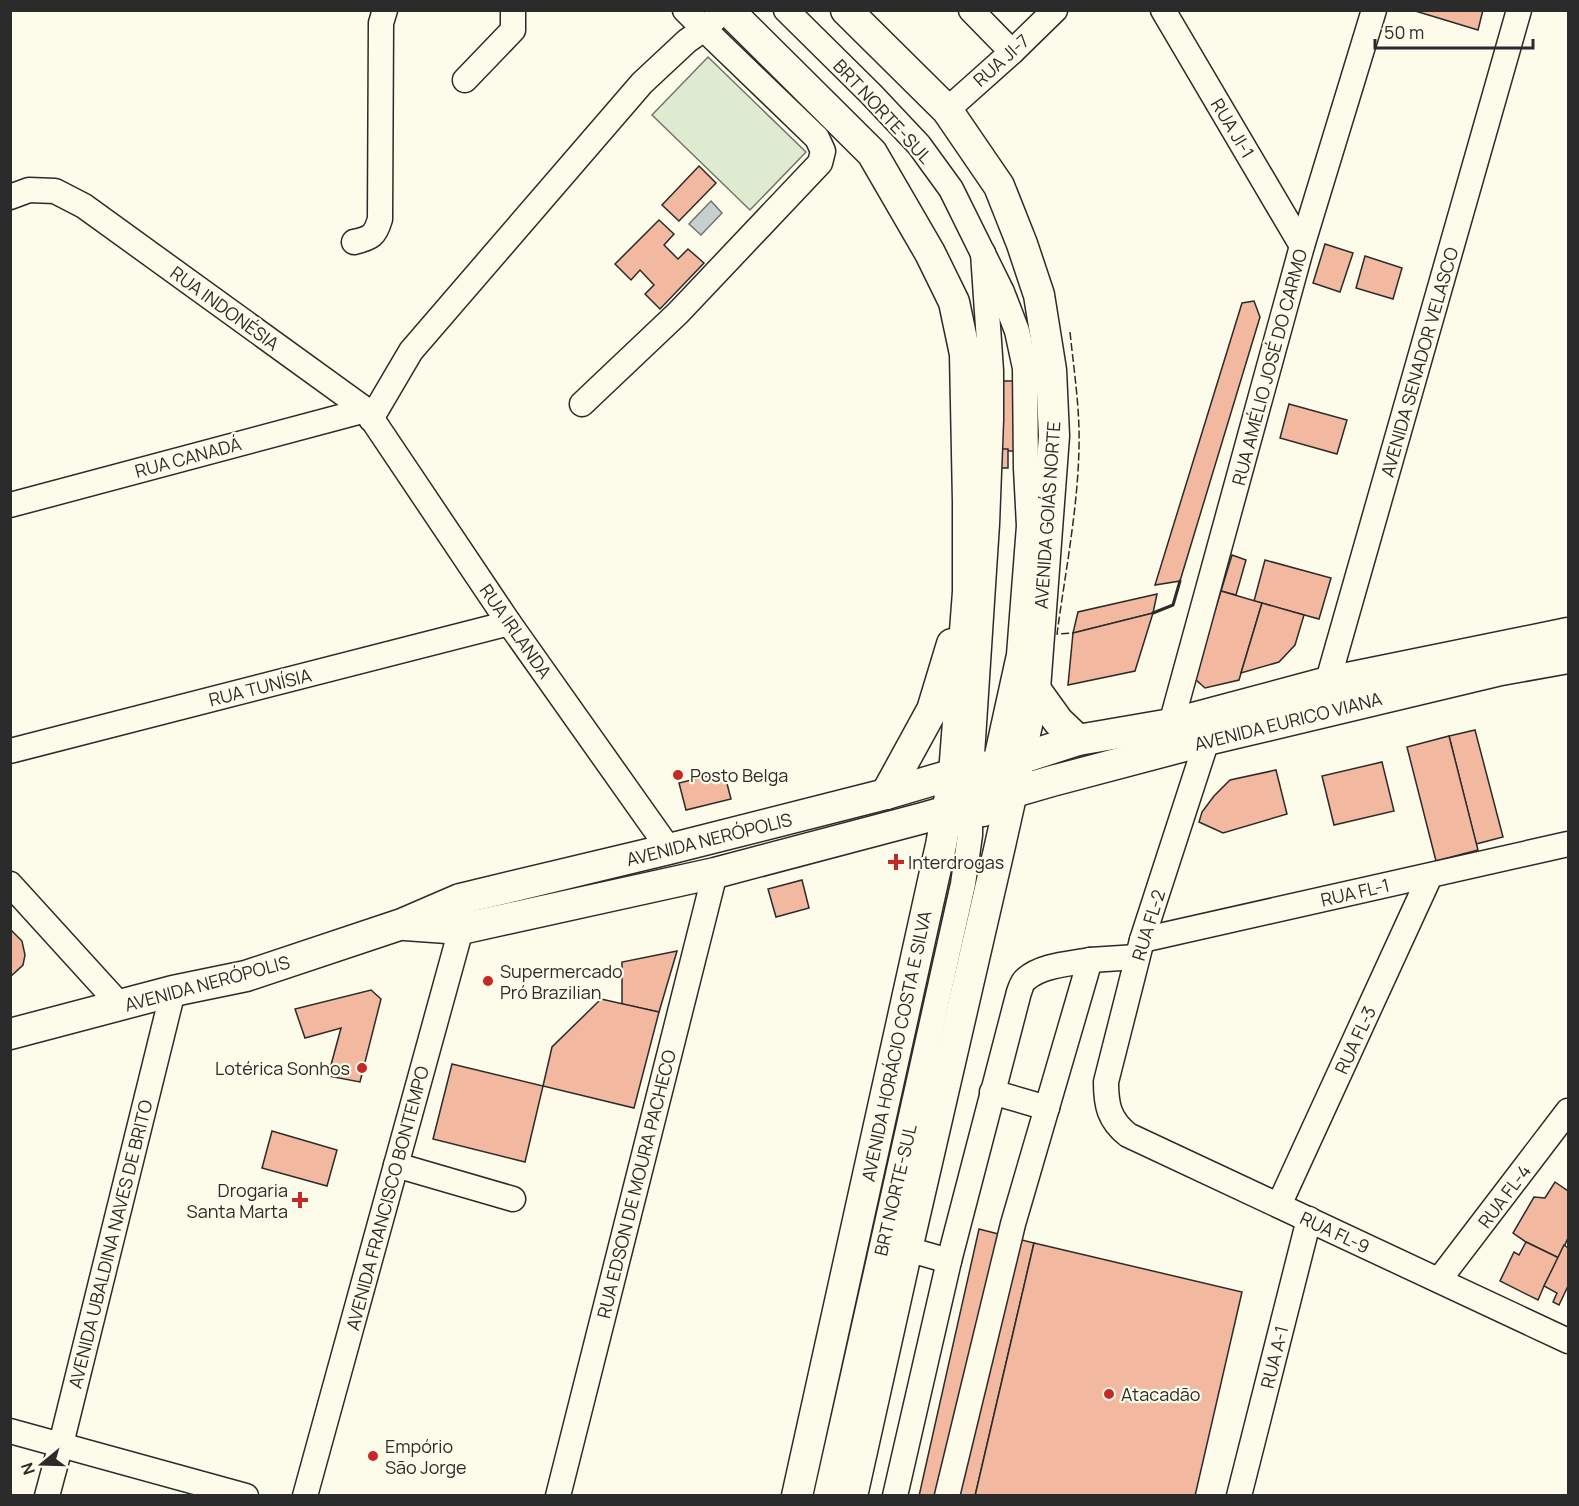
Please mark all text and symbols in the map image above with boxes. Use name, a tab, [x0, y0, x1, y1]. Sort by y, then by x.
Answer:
scale bar	[1375, 12, 1532, 50]
text: 50 m	[1384, 20, 1424, 44]
street label: RUA JI-7	[968, 28, 1034, 92]
street label: BRT NORTE-SUL	[828, 54, 938, 168]
street label: RUA JI-1	[1206, 94, 1260, 162]
street label: AVENIDA SENADOR VELASCO	[1375, 244, 1463, 480]
street label: RUA AMÉLIO JOSÉ DO CARMO	[1226, 246, 1312, 488]
street label: RUA INDONÉSIA	[166, 260, 285, 356]
street label: AVENIDA GOIÁS NORTE	[1028, 420, 1066, 610]
street label: RUA CANADÁ	[132, 431, 244, 483]
street label: RUA IRLANDA	[475, 579, 558, 683]
street label: RUA TUNÍSIA	[206, 663, 314, 711]
street label: AVENIDA EURICO VIANA	[1192, 686, 1385, 756]
place label: Posto Belga	[690, 763, 788, 787]
marker: Posto Belga	[671, 768, 685, 782]
street label: AVENIDA NERÓPOLIS	[624, 807, 794, 871]
place label: Interdrogas	[908, 850, 1004, 874]
marker: Interdrogas	[889, 855, 903, 869]
street label: RUA FL-1	[1318, 872, 1392, 912]
street label: RUA FL-2	[1126, 887, 1170, 963]
street label: AVENIDA HORÁCIO COSTA E SILVA	[856, 908, 937, 1184]
street label: AVENIDA NERÓPOLIS	[122, 949, 292, 1017]
place label: Supermercado Pró Brazilian	[500, 959, 623, 1004]
marker: Supermercado Pró Brazilian	[481, 974, 495, 988]
street label: RUA FL-3	[1329, 1002, 1381, 1078]
street label: RUA EDSON DE MOURA PACHECO	[591, 1047, 681, 1321]
place label: Lotérica Sonhos	[215, 1056, 350, 1080]
marker: Lotérica Sonhos	[355, 1061, 369, 1075]
street label: AVENIDA FRANCISCO BONTEMPO	[340, 1063, 434, 1333]
street label: AVENIDA UBALDINA NAVES DE BRITO	[62, 1097, 158, 1391]
street label: BRT NORTE-SUL	[868, 1122, 922, 1258]
street label: RUA FL-4	[1472, 1159, 1536, 1233]
place label: Drogaria Santa Marta	[187, 1178, 288, 1223]
marker: Drogaria Santa Marta	[293, 1193, 307, 1207]
street label: RUA FL-9	[1296, 1205, 1374, 1259]
street label: RUA A-1	[1255, 1323, 1293, 1391]
place label: Atacadão	[1121, 1382, 1200, 1406]
marker: Atacadão	[1102, 1387, 1116, 1401]
north arrow	[12, 1434, 72, 1494]
place label: Empório São Jorge	[385, 1434, 467, 1479]
marker: Empório São Jorge	[366, 1449, 380, 1463]
text: N	[16, 1460, 40, 1478]

